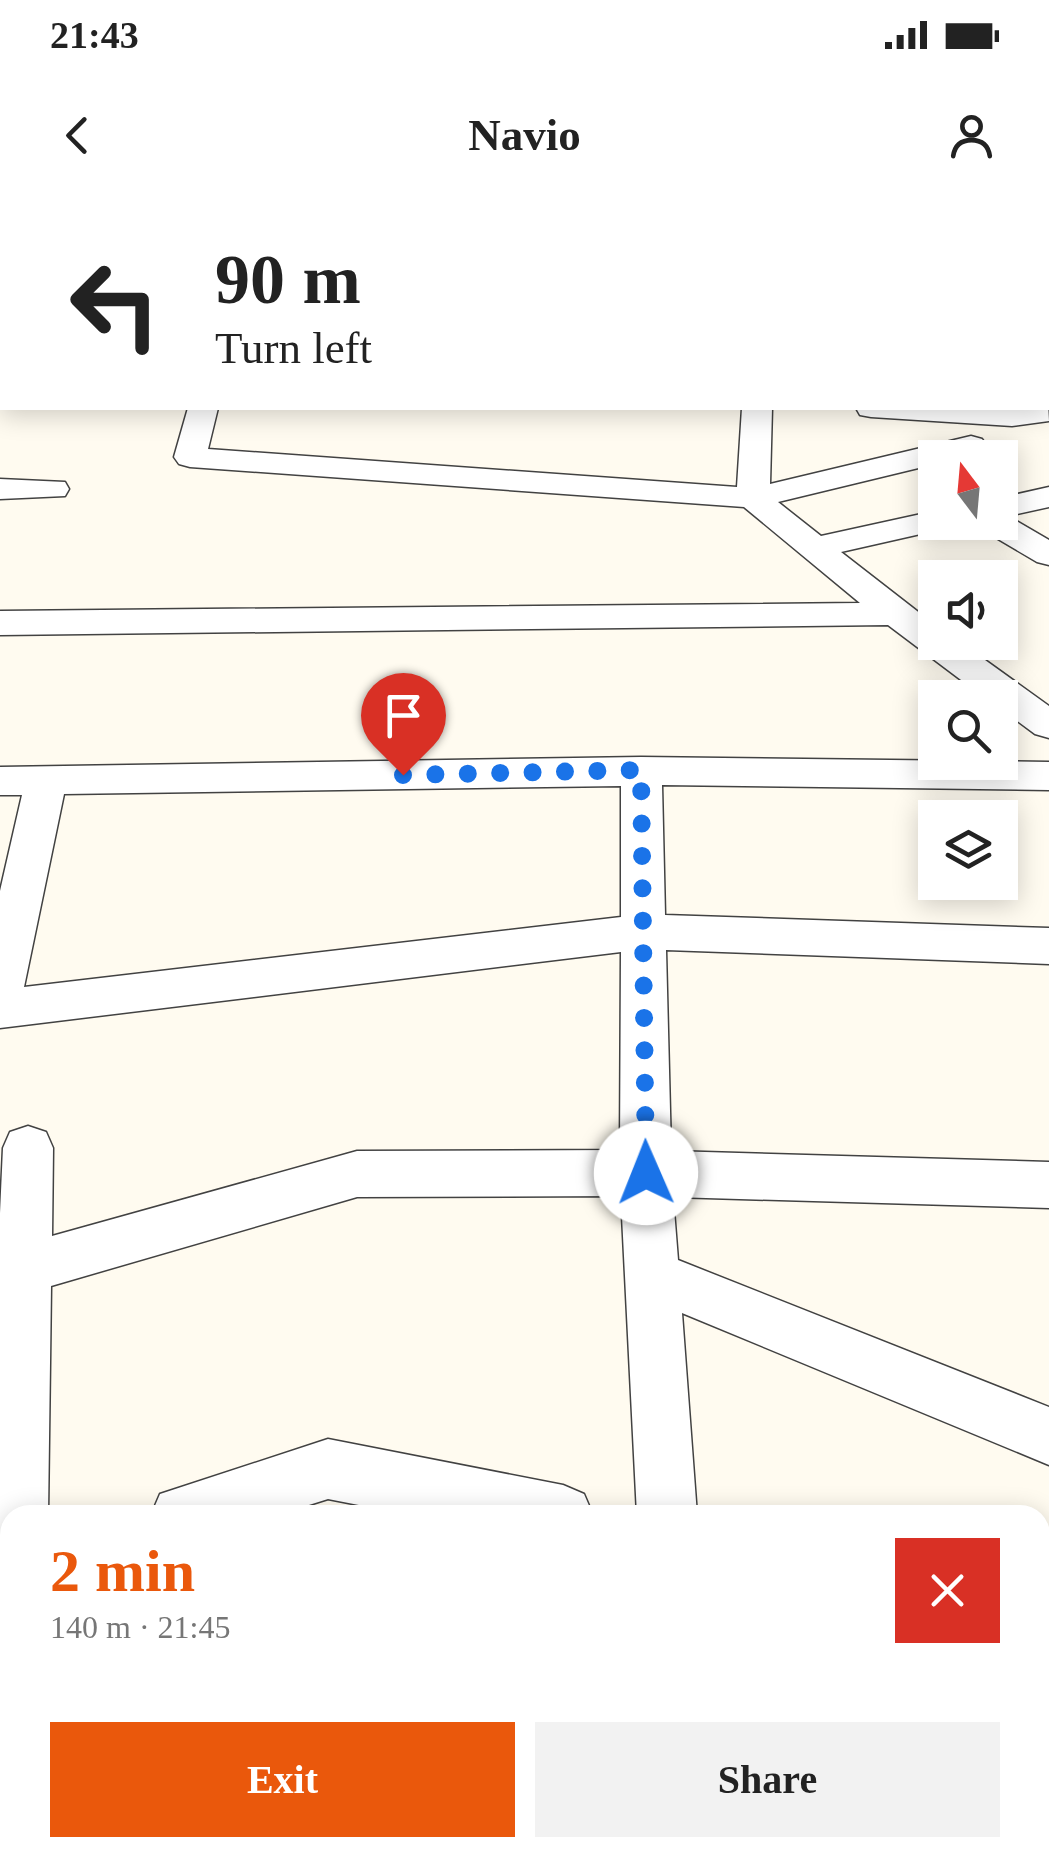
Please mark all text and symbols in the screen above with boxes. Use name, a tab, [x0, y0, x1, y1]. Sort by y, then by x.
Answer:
text: 21:43	[50, 14, 139, 56]
icon: back	[50, 108, 105, 163]
icon: person	[944, 108, 999, 163]
text: Navio	[468, 110, 581, 160]
icon: left	[50, 240, 180, 370]
text: 90 m	[215, 241, 361, 318]
text: Turn left	[215, 323, 372, 373]
north arrow	[918, 440, 1018, 540]
map controls	[918, 440, 1018, 900]
button: sound	[918, 560, 1018, 660]
pin	[361, 673, 446, 776]
button: search	[918, 680, 1018, 780]
icon: arrive	[376, 688, 431, 743]
button: layers	[918, 800, 1018, 900]
position arrow	[594, 1121, 698, 1225]
text: 2 min	[50, 1538, 195, 1604]
button: close	[895, 1538, 1000, 1643]
text: 140 m · 21:45	[50, 1609, 230, 1645]
button: Exit	[50, 1722, 515, 1837]
button: Share	[535, 1722, 1000, 1837]

